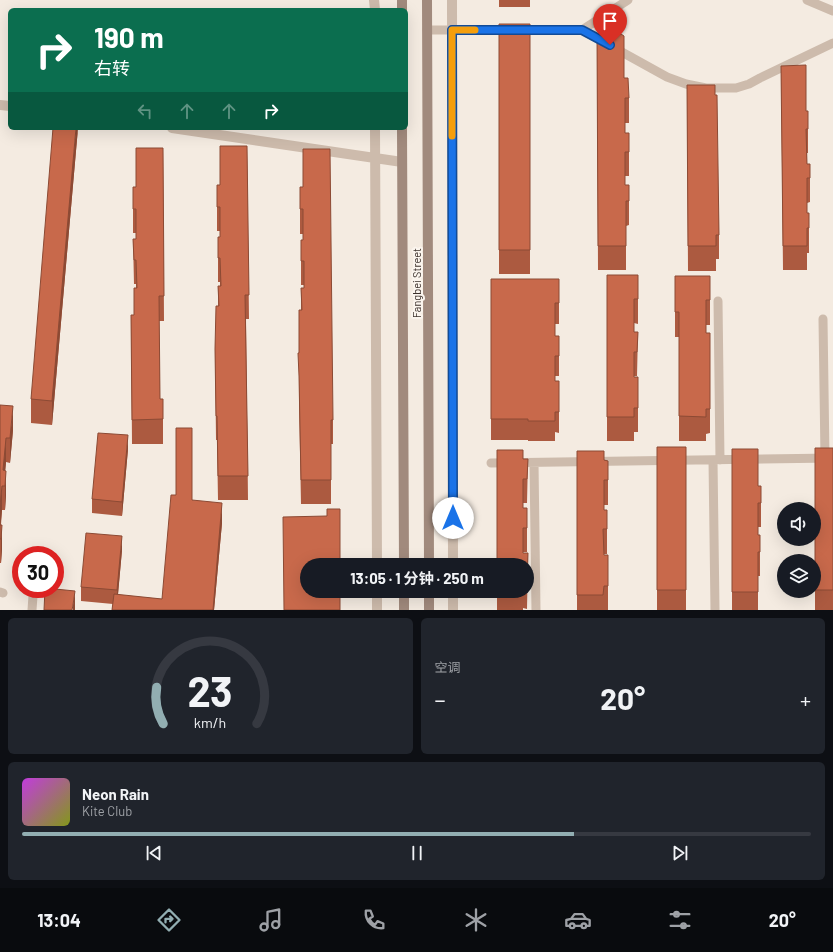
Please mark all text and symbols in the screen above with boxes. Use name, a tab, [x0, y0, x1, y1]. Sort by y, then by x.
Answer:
pin	[593, 4, 627, 45]
icon: arrive	[599, 10, 621, 32]
text: 190 m	[94, 20, 164, 54]
icon: right	[28, 24, 80, 76]
text: 右转	[94, 57, 130, 79]
icon: left	[134, 100, 156, 122]
icon: ahead	[176, 100, 198, 122]
icon: ahead	[218, 100, 240, 122]
icon: right	[260, 100, 282, 122]
street label: Fangbei Street	[410, 248, 423, 318]
position arrow	[432, 497, 474, 539]
map controls	[777, 502, 821, 598]
button: sound	[777, 502, 821, 546]
speed limit sign: 30	[12, 546, 64, 598]
button: layers	[777, 554, 821, 598]
text: 13:05 · 1 分钟 · 250 m	[350, 569, 484, 587]
text: 空调	[435, 659, 461, 675]
text: 23	[188, 665, 233, 715]
text: 20°	[600, 680, 645, 716]
text: −	[435, 686, 446, 712]
text: +	[800, 686, 811, 712]
text: km/h	[194, 714, 226, 731]
text: Neon Rain	[82, 785, 149, 803]
text: Kite Club	[82, 803, 132, 819]
icon: previous	[143, 842, 165, 864]
icon: pause	[406, 842, 428, 864]
icon: next	[669, 842, 691, 864]
icon: directions	[155, 906, 183, 934]
icon: music	[257, 906, 285, 934]
icon: phone	[360, 906, 388, 934]
icon: climate	[462, 906, 490, 934]
icon: car	[564, 906, 592, 934]
icon: filters	[666, 906, 694, 934]
text: 13:04	[37, 909, 81, 931]
text: 20°	[769, 909, 796, 931]

